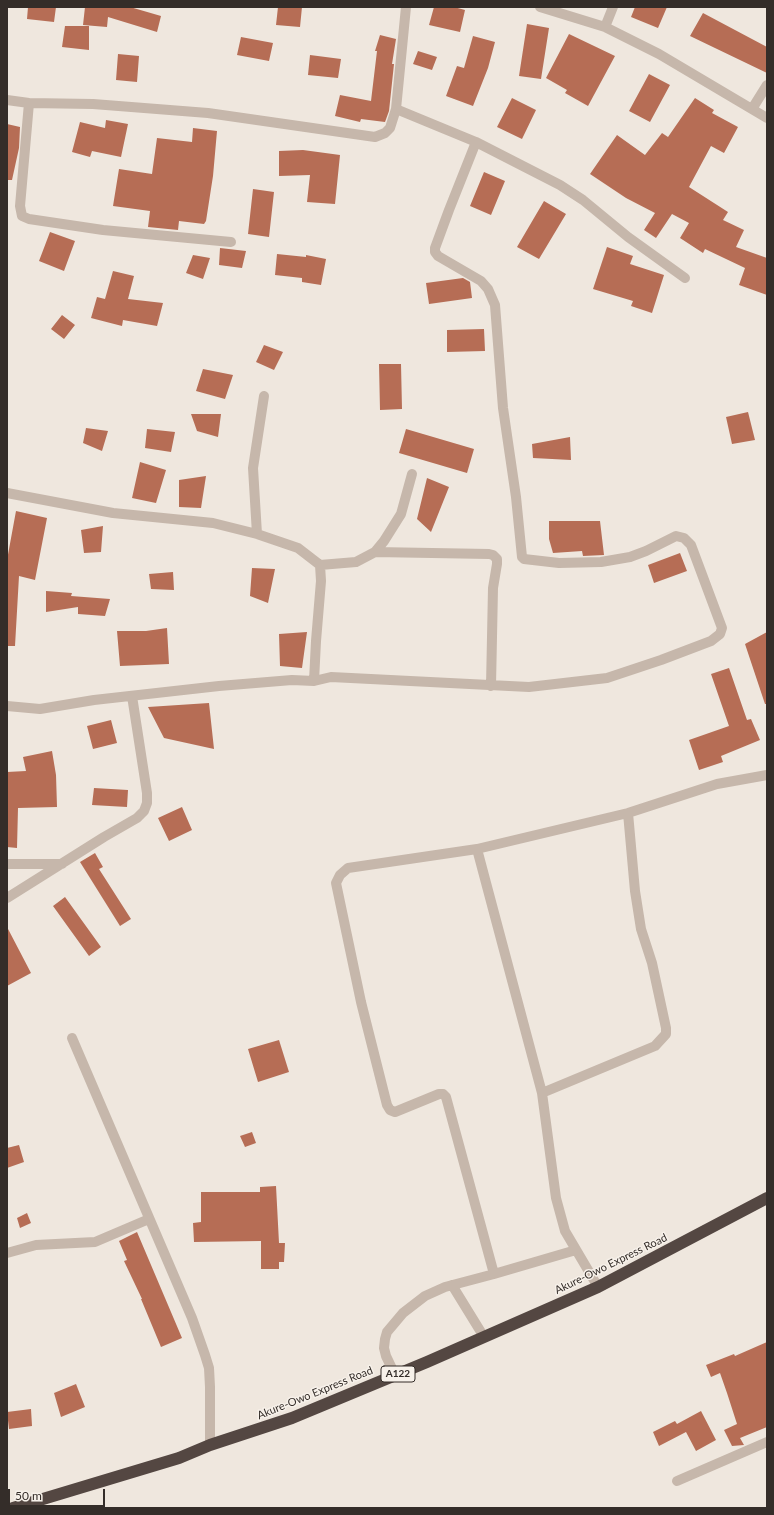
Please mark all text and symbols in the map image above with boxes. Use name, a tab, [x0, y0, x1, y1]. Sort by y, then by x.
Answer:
street label: Akure-Owo Express Road	[553, 1231, 669, 1297]
street label: Akure-Owo Express Road	[255, 1364, 375, 1422]
road number: A122	[381, 1366, 415, 1382]
scale bar	[10, 1481, 107, 1507]
text: 50 m	[15, 1488, 42, 1503]

